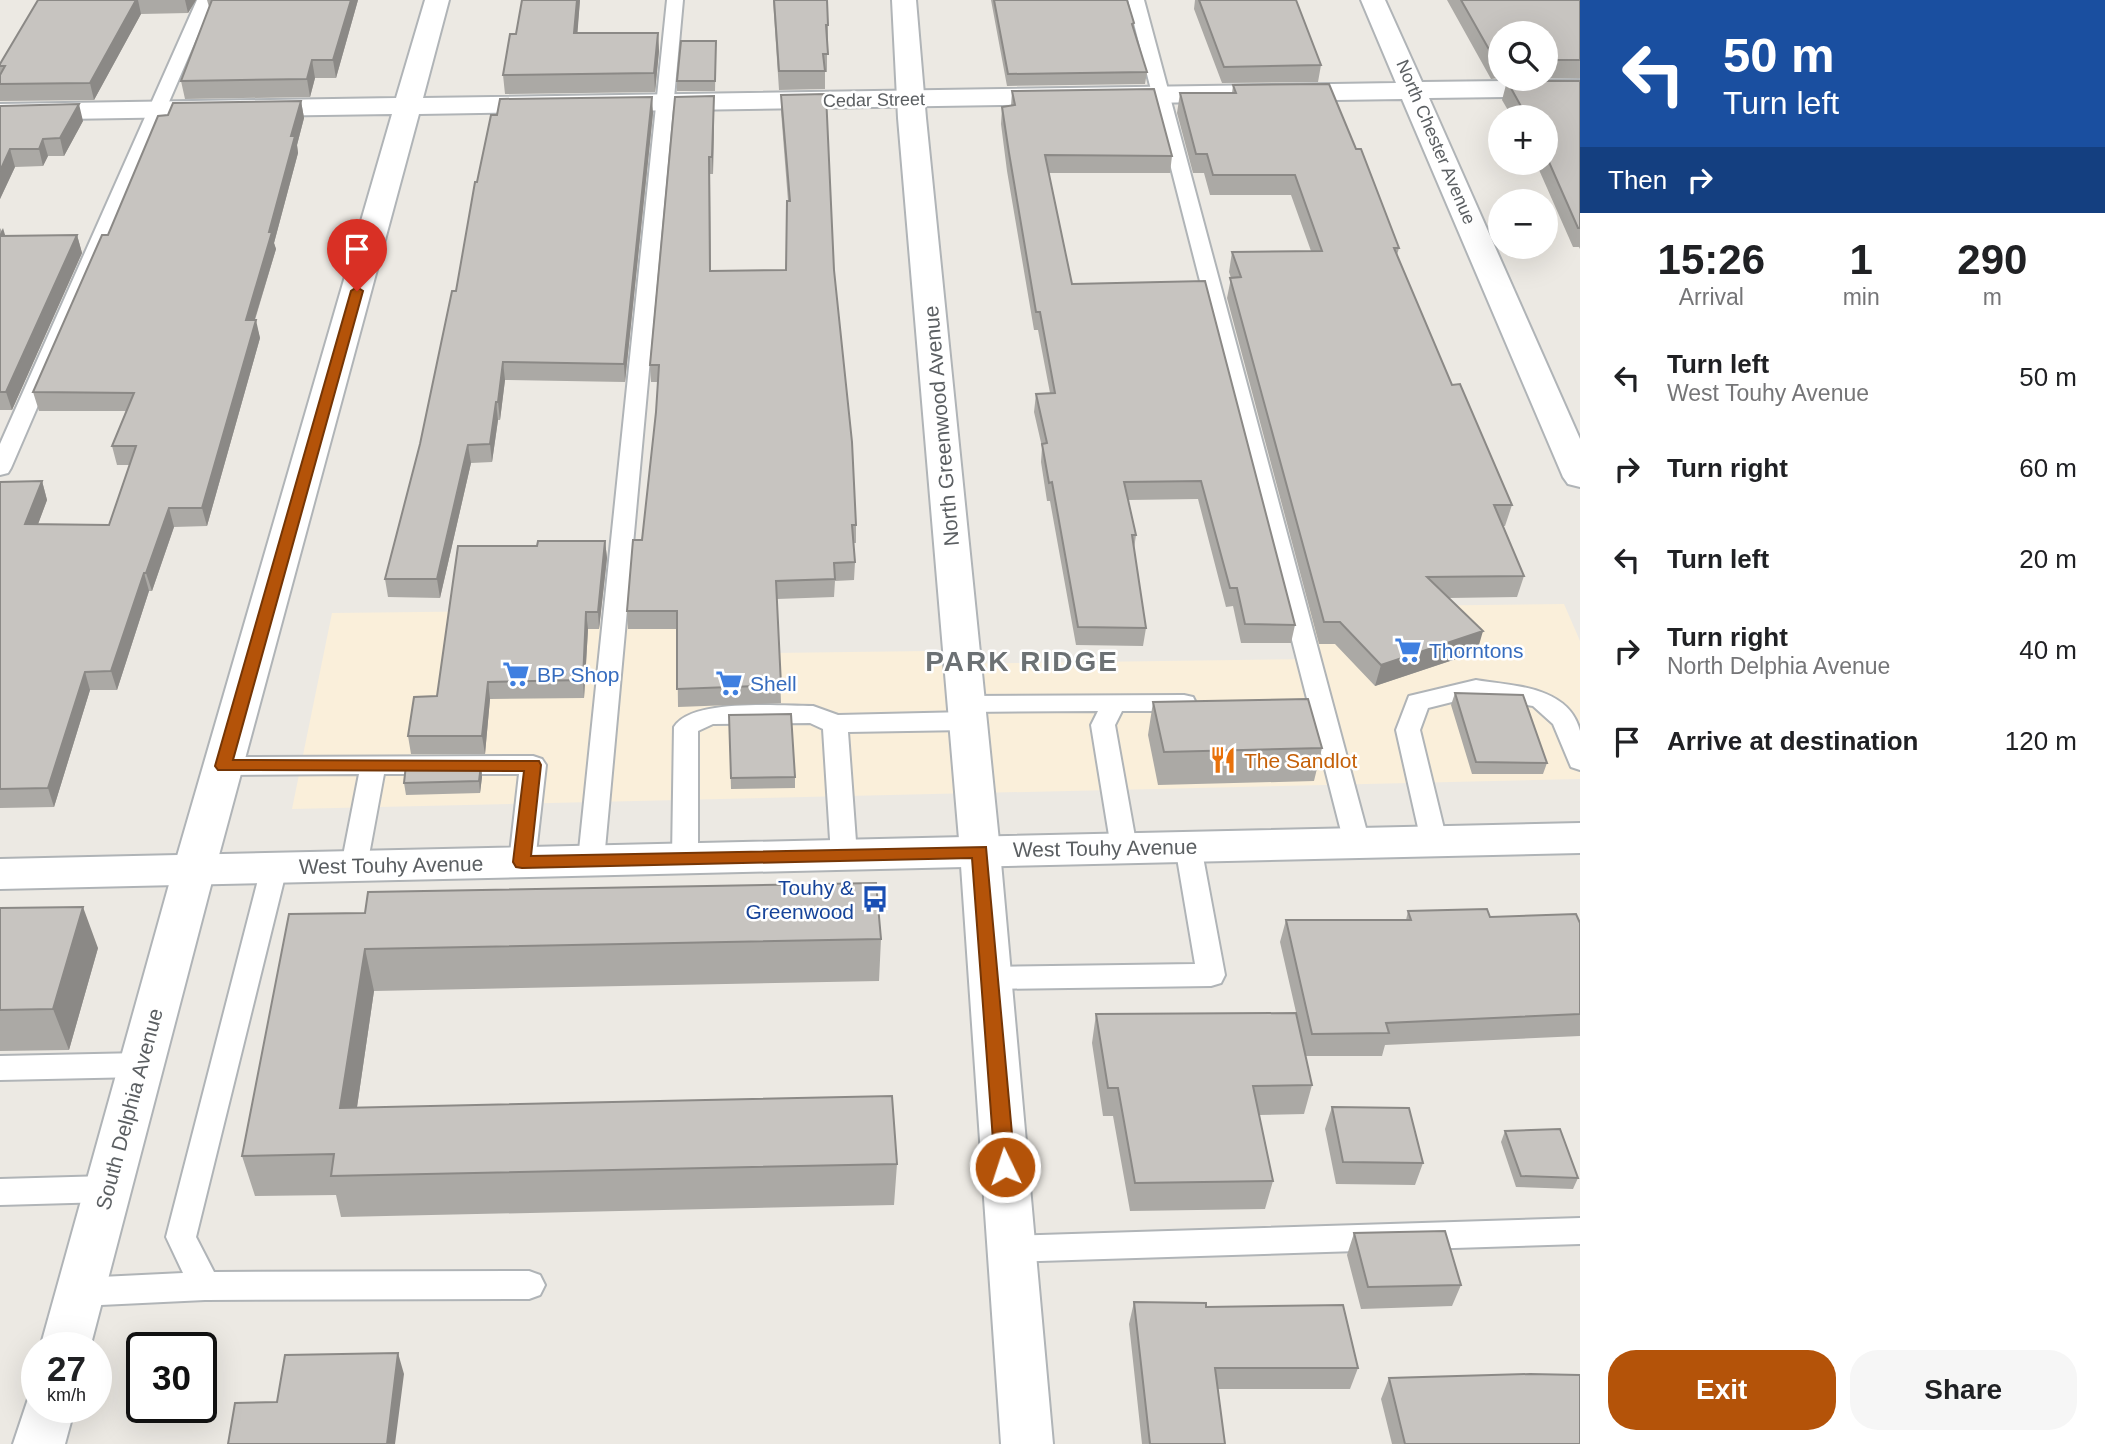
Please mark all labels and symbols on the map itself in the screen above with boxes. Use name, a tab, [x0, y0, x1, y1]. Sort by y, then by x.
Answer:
street label: North Chester Avenue	[1392, 57, 1480, 227]
street label: Cedar Street	[823, 89, 925, 111]
pin	[327, 219, 387, 291]
street label: North Greenwood Avenue	[919, 305, 963, 547]
supermarket icon: Thorntons	[1393, 635, 1423, 665]
place label: Thorntons	[1429, 639, 1524, 662]
district label: PARK RIDGE	[925, 646, 1119, 677]
supermarket icon: BP Shop	[501, 659, 531, 689]
place label: BP Shop	[537, 663, 620, 686]
supermarket icon: Shell	[714, 668, 744, 698]
place label: Shell	[750, 672, 797, 695]
restaurant icon: The Sandlot	[1208, 745, 1238, 775]
place label: The Sandlot	[1244, 749, 1357, 772]
street label: West Touhy Avenue	[1013, 835, 1197, 861]
street label: West Touhy Avenue	[299, 852, 483, 878]
place label: Touhy & Greenwood	[745, 876, 854, 923]
bus stop icon: Touhy & Greenwood	[860, 884, 890, 914]
street label: South Delphia Avenue	[91, 1006, 167, 1212]
position arrow	[968, 1130, 1042, 1204]
speed limit sign: 30	[126, 1332, 217, 1423]

